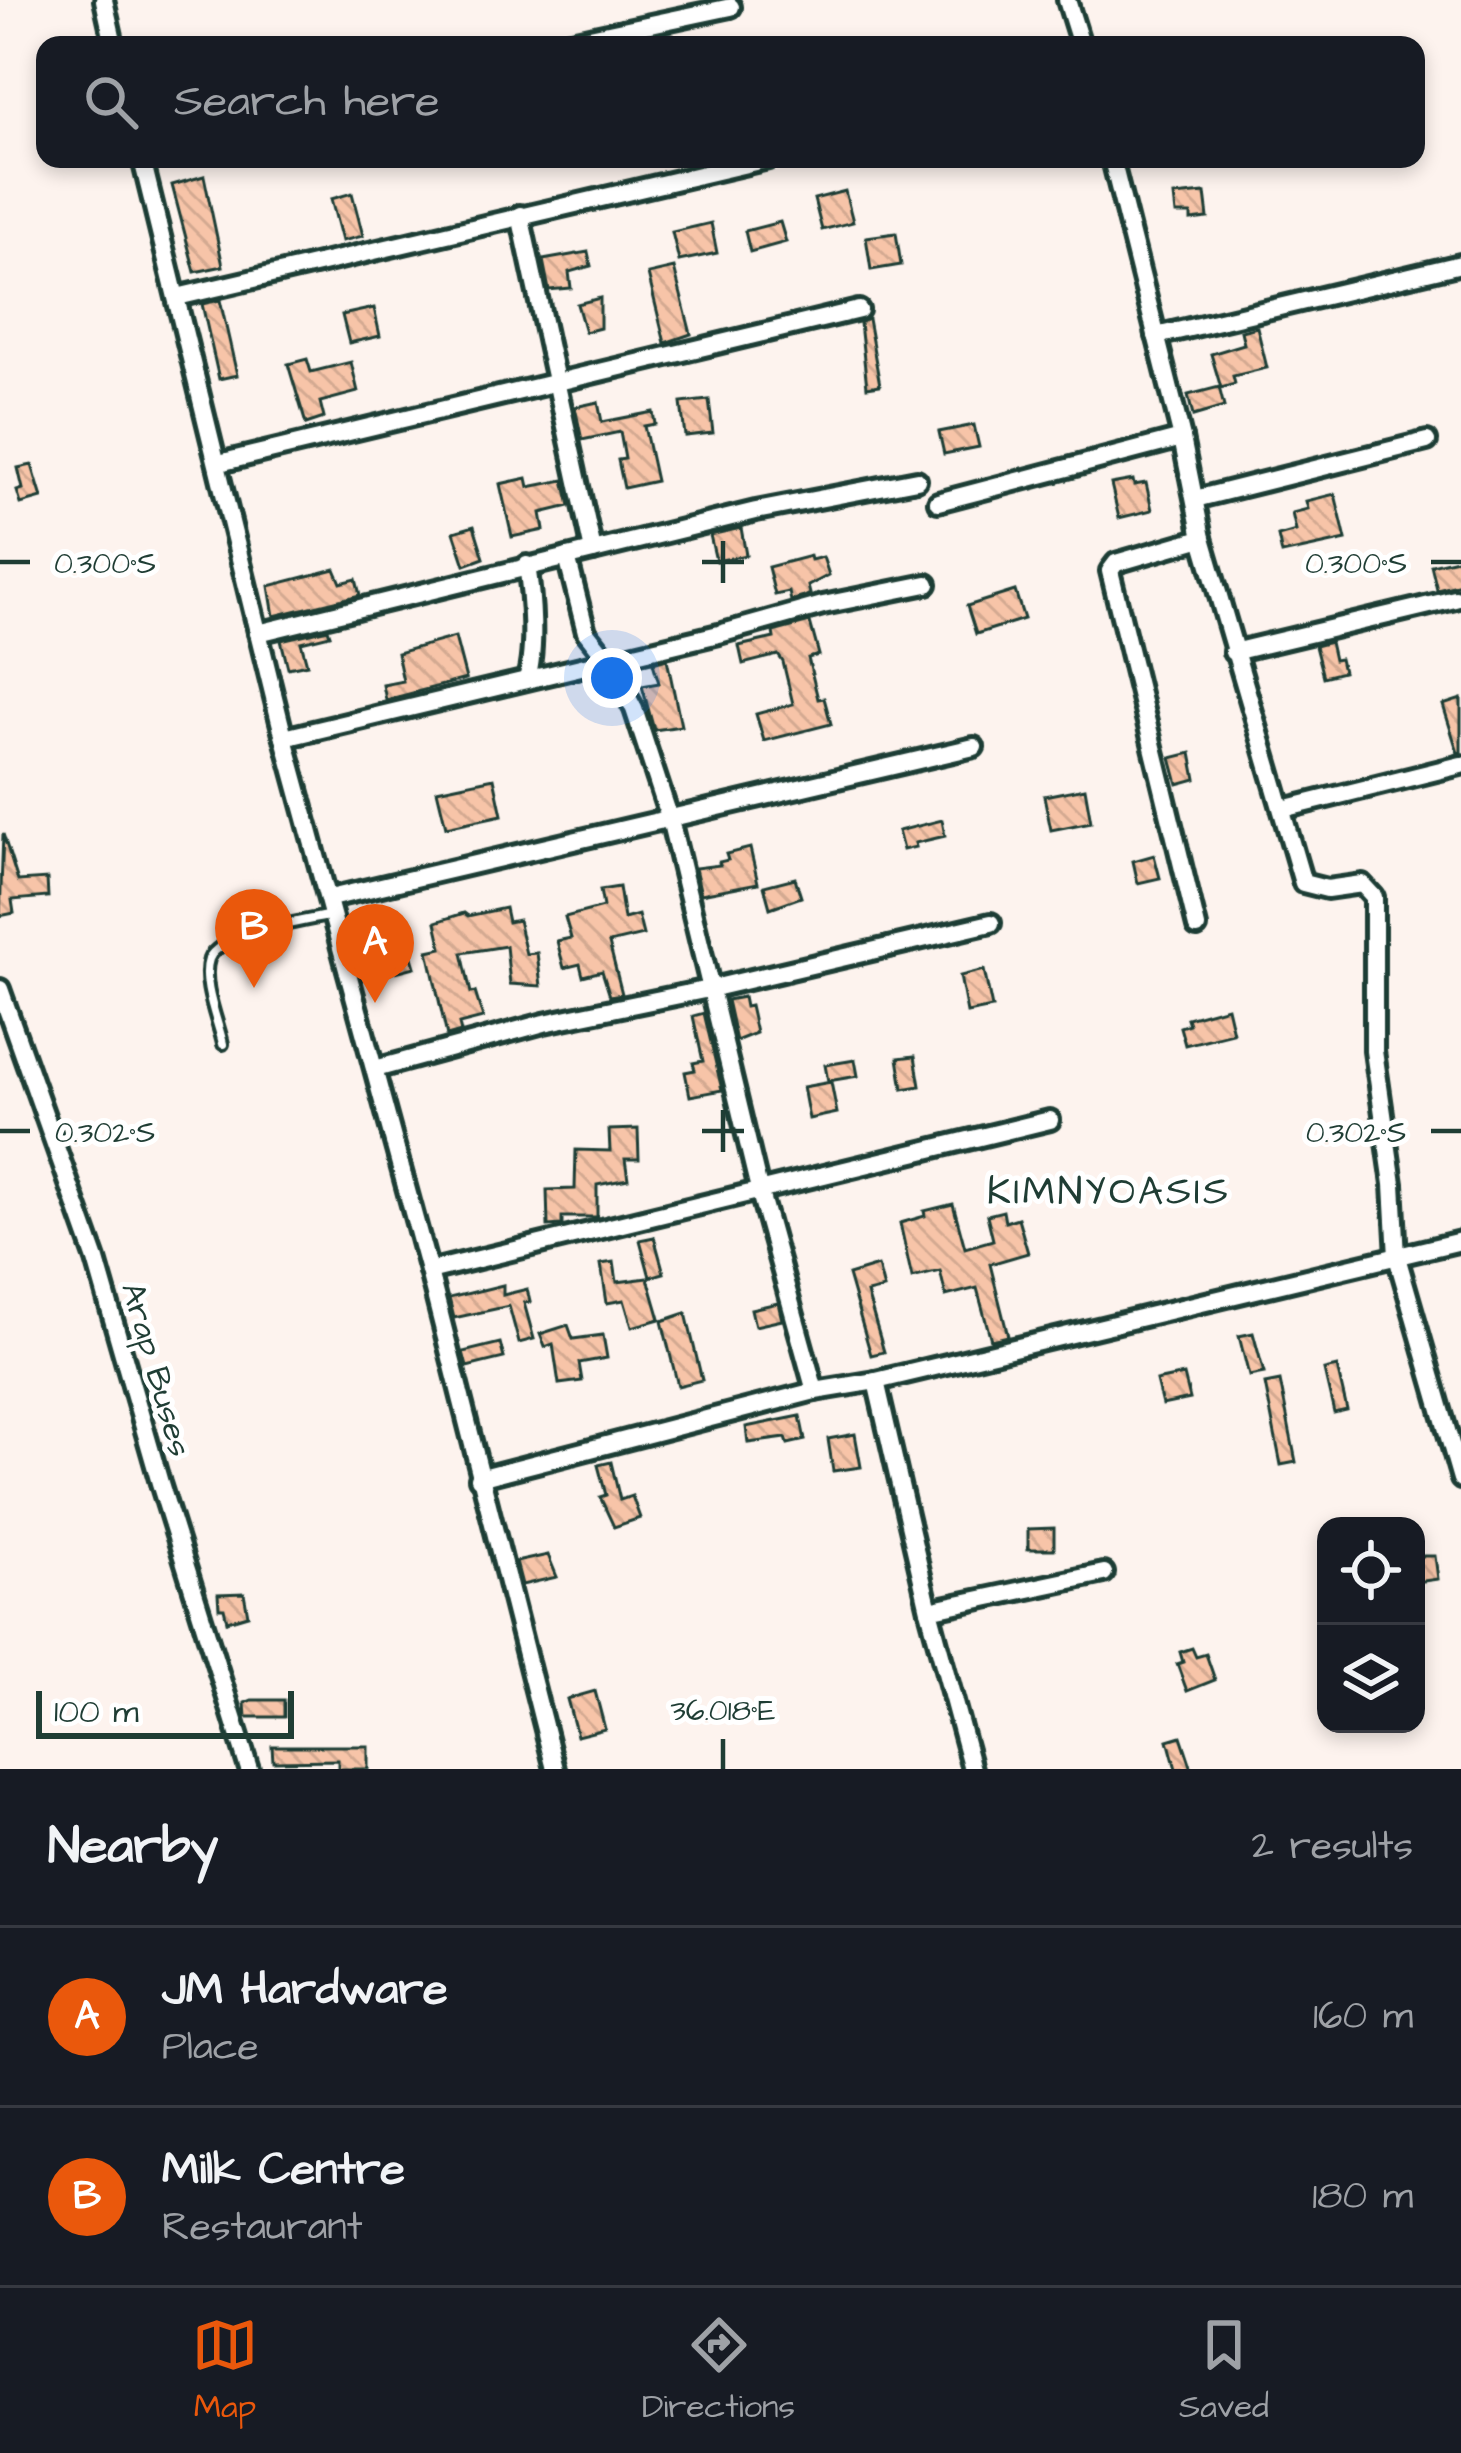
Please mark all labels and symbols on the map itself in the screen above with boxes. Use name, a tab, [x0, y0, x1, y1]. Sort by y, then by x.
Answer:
text: 0.300°S	[54, 543, 156, 585]
text: 0.300°S	[1305, 543, 1407, 585]
your location	[582, 648, 642, 708]
pin: B	[215, 889, 293, 988]
pin: A	[336, 904, 414, 1003]
text: 0.302°S	[55, 1112, 155, 1154]
text: 0.302°S	[1306, 1112, 1406, 1154]
district label: KIMNYOASIS	[987, 1166, 1231, 1220]
street label: Arap Buses	[109, 1277, 203, 1462]
scale bar	[36, 1685, 294, 1738]
text: 36.018°E	[671, 1690, 776, 1732]

